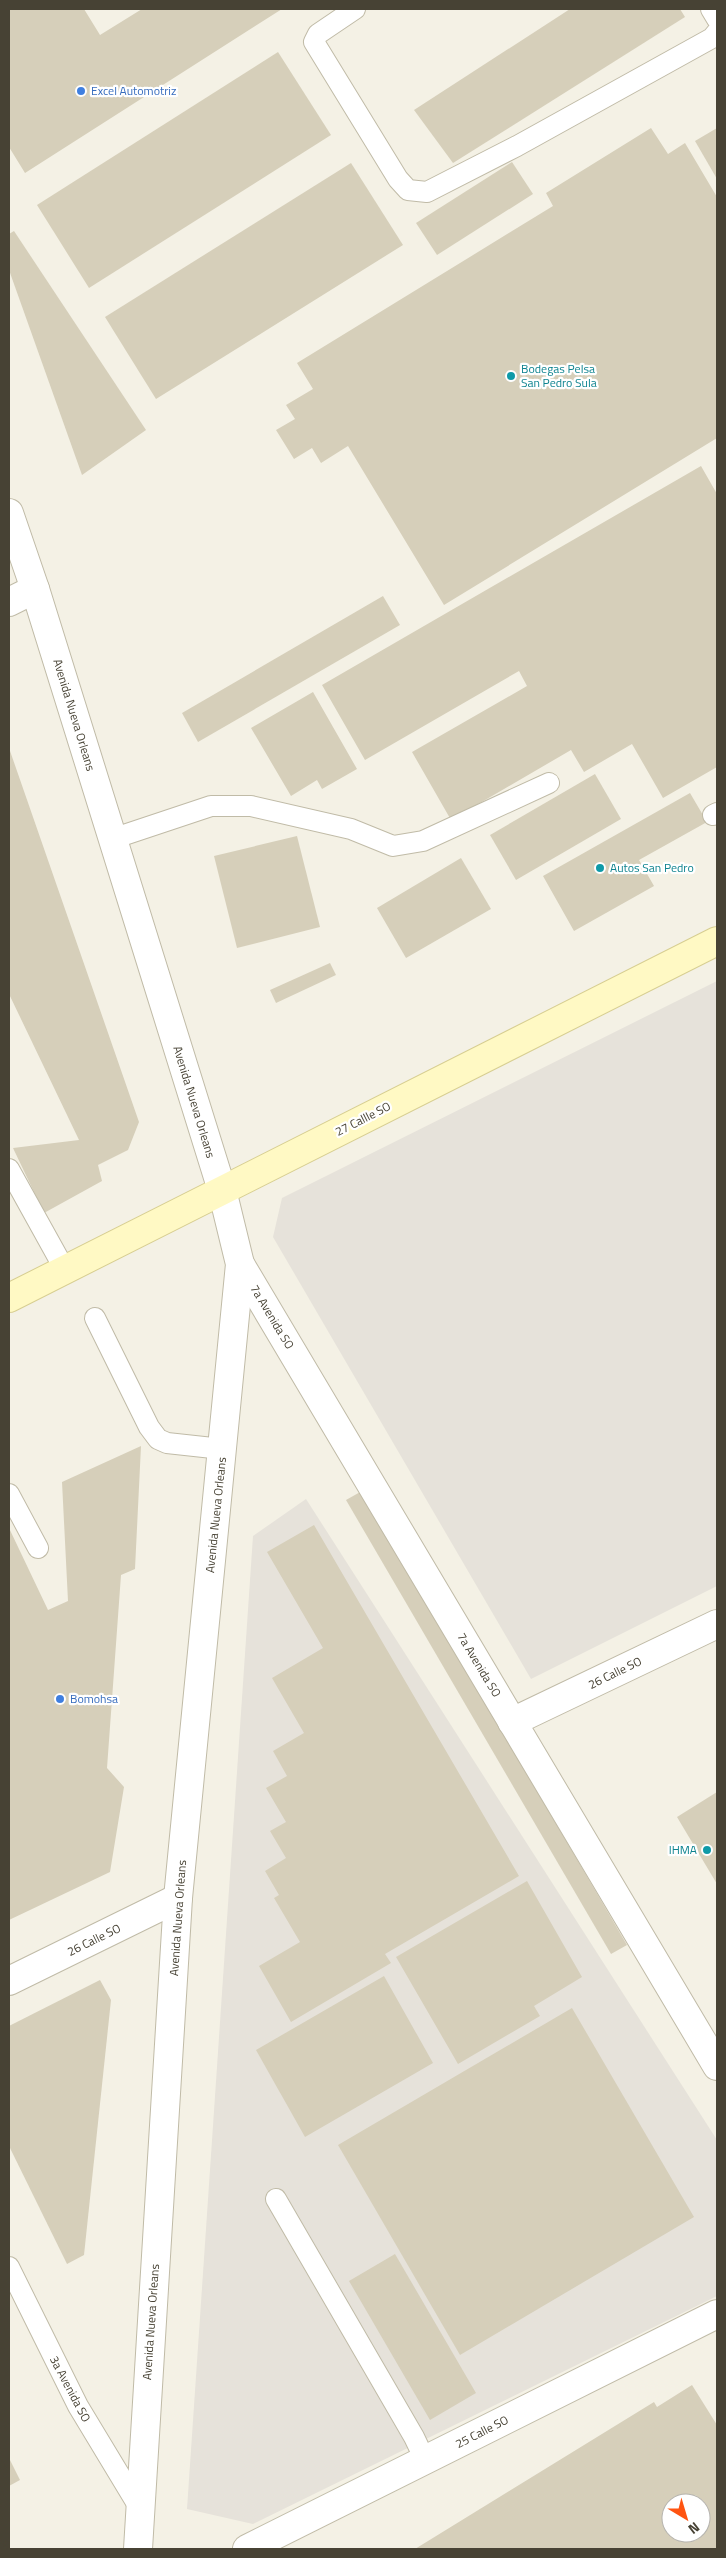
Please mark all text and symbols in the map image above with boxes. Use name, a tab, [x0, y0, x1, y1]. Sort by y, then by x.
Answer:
place label: Excel Automotriz	[91, 81, 176, 100]
marker: Excel Automotriz	[75, 85, 87, 97]
place label: Bodegas Pelsa San Pedro Sula	[521, 359, 597, 392]
marker: Bodegas Pelsa San Pedro Sula	[505, 370, 517, 382]
street label: Avenida Nueva Orleans	[48, 656, 101, 774]
place label: Autos San Pedro	[610, 858, 694, 877]
marker: Autos San Pedro	[594, 862, 606, 874]
street label: Avenida Nueva Orleans	[168, 1043, 221, 1161]
street label: 27 Callle SO	[332, 1096, 394, 1141]
street label: 7a Avenida SO	[246, 1281, 299, 1353]
street label: Avenida Nueva Orleans	[200, 1456, 231, 1574]
street label: 7a Avenida SO	[453, 1629, 506, 1701]
street label: 26 Calle SO	[585, 1651, 645, 1694]
place label: Bomohsa	[70, 1689, 118, 1708]
marker: Bomohsa	[54, 1693, 66, 1705]
place label: IHMA	[669, 1840, 697, 1859]
marker: IHMA	[701, 1844, 713, 1856]
street label: Avenida Nueva Orleans	[164, 1859, 191, 1977]
street label: 26 Calle SO	[64, 1918, 124, 1961]
street label: Avenida Nueva Orleans	[137, 2263, 164, 2381]
street label: 3a Avenida SO	[45, 2352, 96, 2425]
street label: 25 Calle SO	[452, 2410, 512, 2453]
north arrow	[661, 2493, 711, 2543]
text: N	[684, 2517, 705, 2540]

